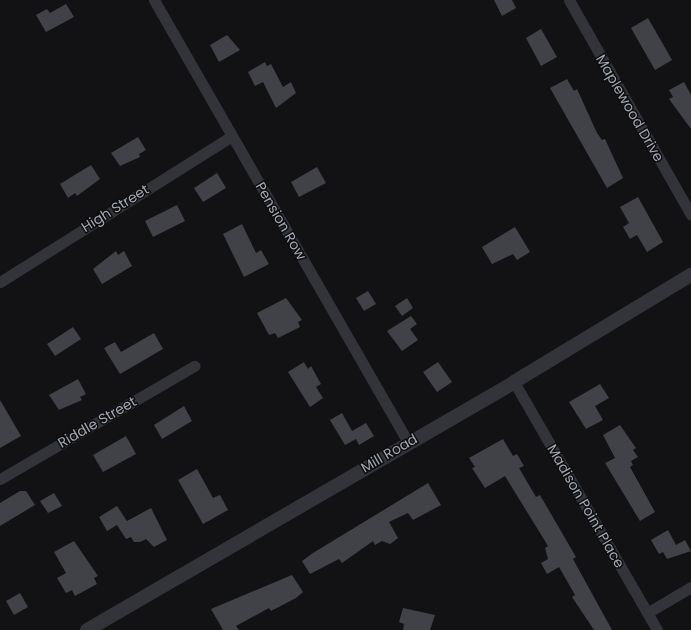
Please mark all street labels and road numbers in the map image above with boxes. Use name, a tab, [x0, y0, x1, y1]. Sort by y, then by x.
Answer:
street label: Maplewood Drive	[593, 51, 667, 165]
street label: Pension Row	[252, 179, 310, 263]
street label: High Street	[78, 181, 152, 235]
street label: Riddle Street	[55, 393, 139, 451]
street label: Mill Road	[358, 430, 420, 476]
street label: Madison Point Place	[544, 441, 628, 571]

